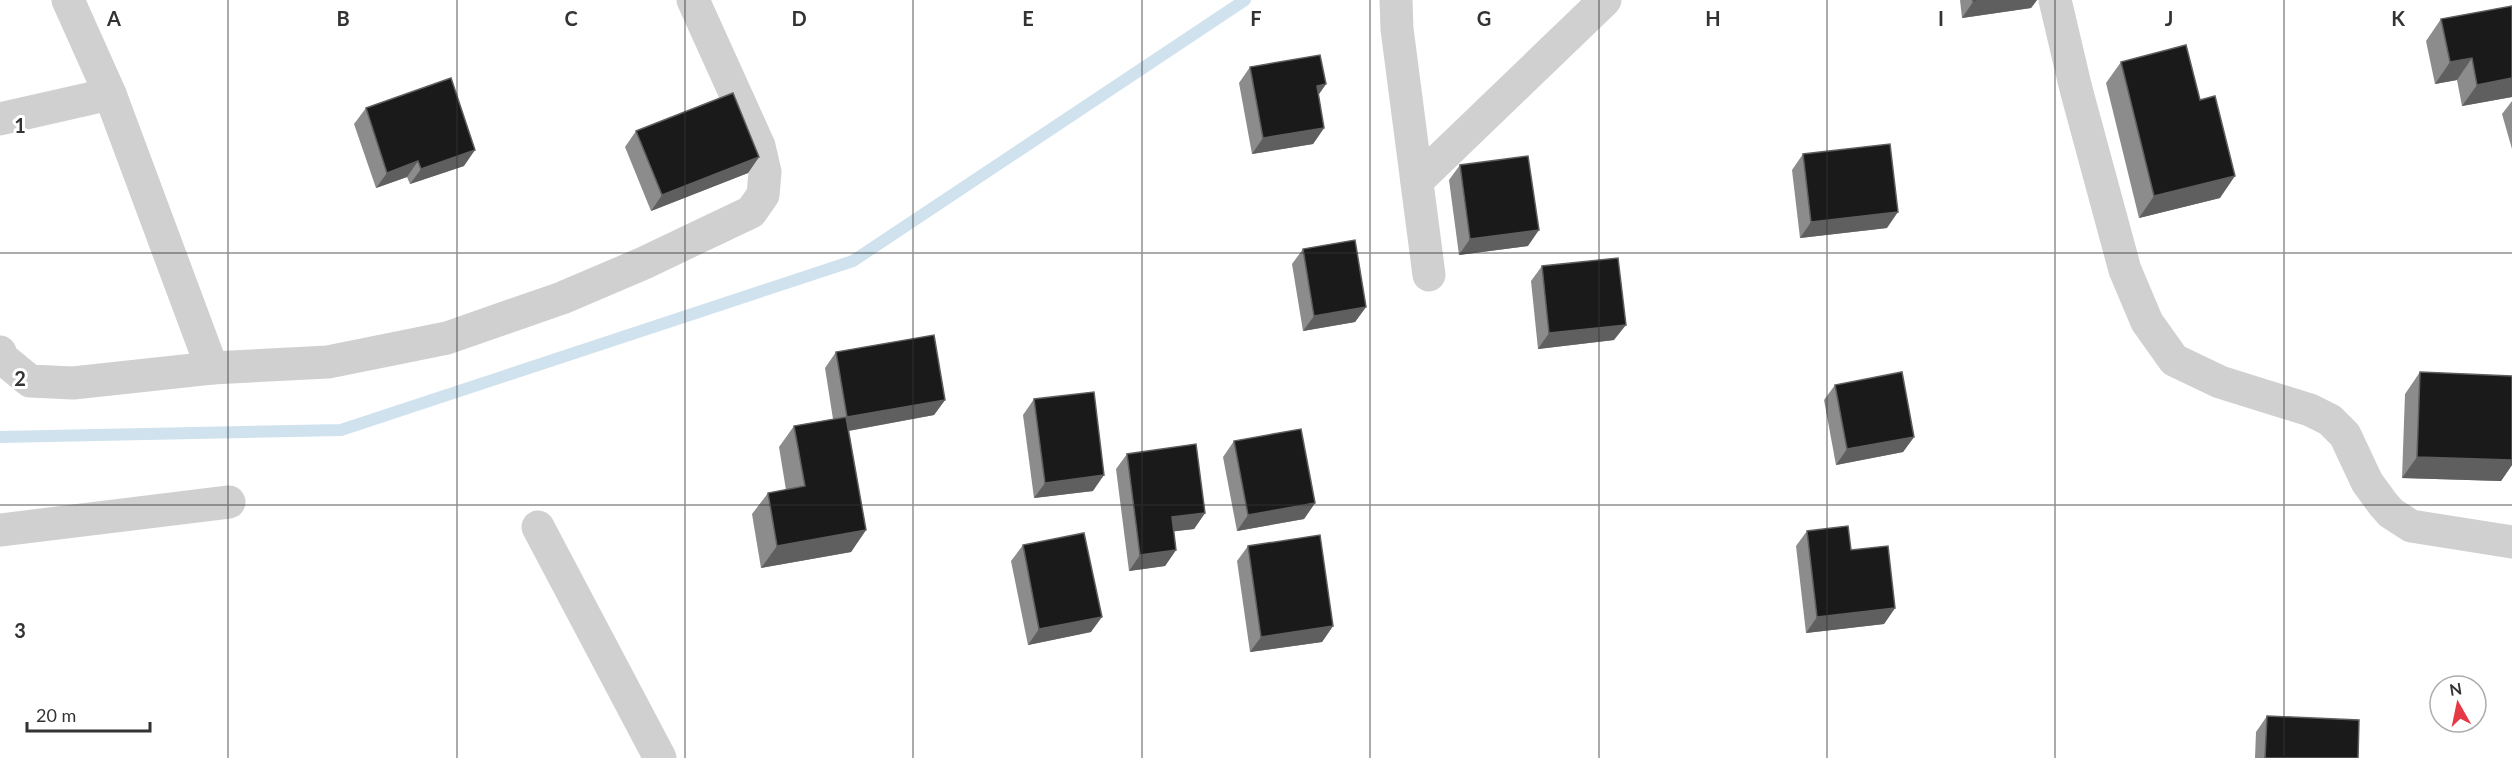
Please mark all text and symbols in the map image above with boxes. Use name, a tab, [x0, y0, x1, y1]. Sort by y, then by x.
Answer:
text: A	[106, 6, 121, 30]
text: B	[336, 6, 350, 30]
text: C	[564, 6, 578, 30]
text: D	[791, 6, 807, 30]
text: E	[1022, 6, 1034, 30]
text: F	[1250, 6, 1262, 30]
text: G	[1477, 6, 1491, 30]
text: H	[1705, 6, 1721, 30]
text: I	[1938, 6, 1944, 30]
text: J	[2165, 6, 2173, 30]
text: K	[2391, 6, 2405, 30]
text: 1	[14, 113, 26, 137]
text: 2	[14, 366, 26, 390]
text: 3	[14, 618, 26, 642]
north arrow	[2428, 674, 2488, 734]
text: N	[2448, 678, 2463, 699]
scale bar	[27, 695, 150, 733]
text: 20 m	[36, 704, 76, 726]

